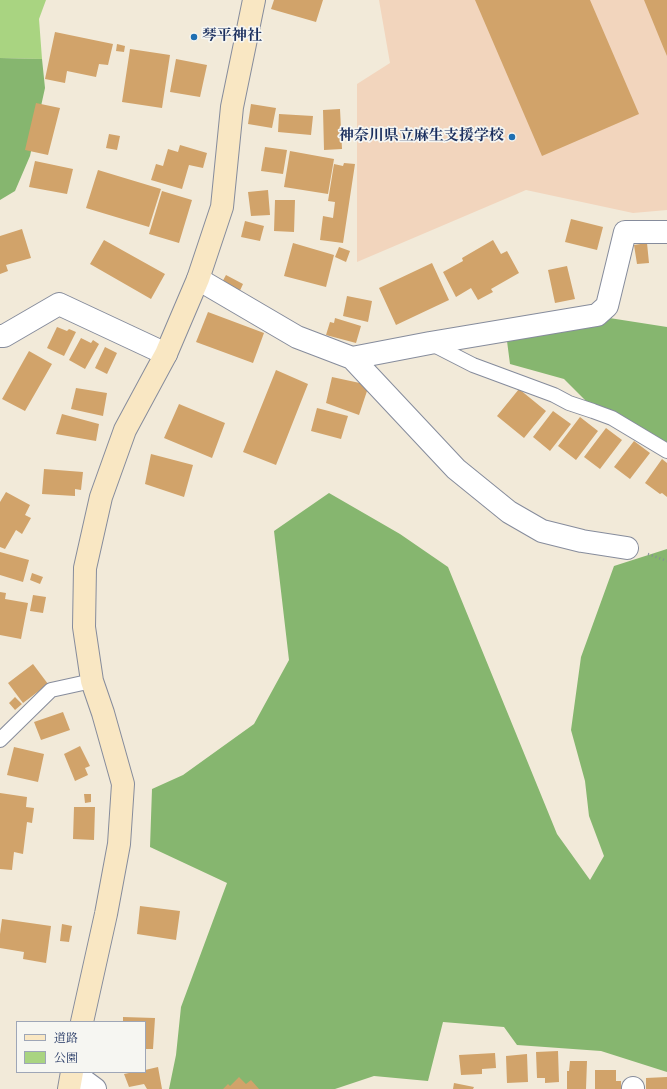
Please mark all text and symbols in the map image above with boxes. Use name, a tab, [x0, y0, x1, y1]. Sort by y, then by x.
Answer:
place label: 琴平神社	[202, 28, 262, 46]
marker: 琴平神社	[189, 32, 199, 42]
place label: 神奈川県立麻生支援学校	[339, 128, 504, 146]
marker: 神奈川県立麻生支援学校	[507, 132, 517, 142]
legend	[16, 1021, 146, 1073]
text: 道路	[54, 1031, 78, 1046]
text: 公園	[54, 1051, 78, 1066]

